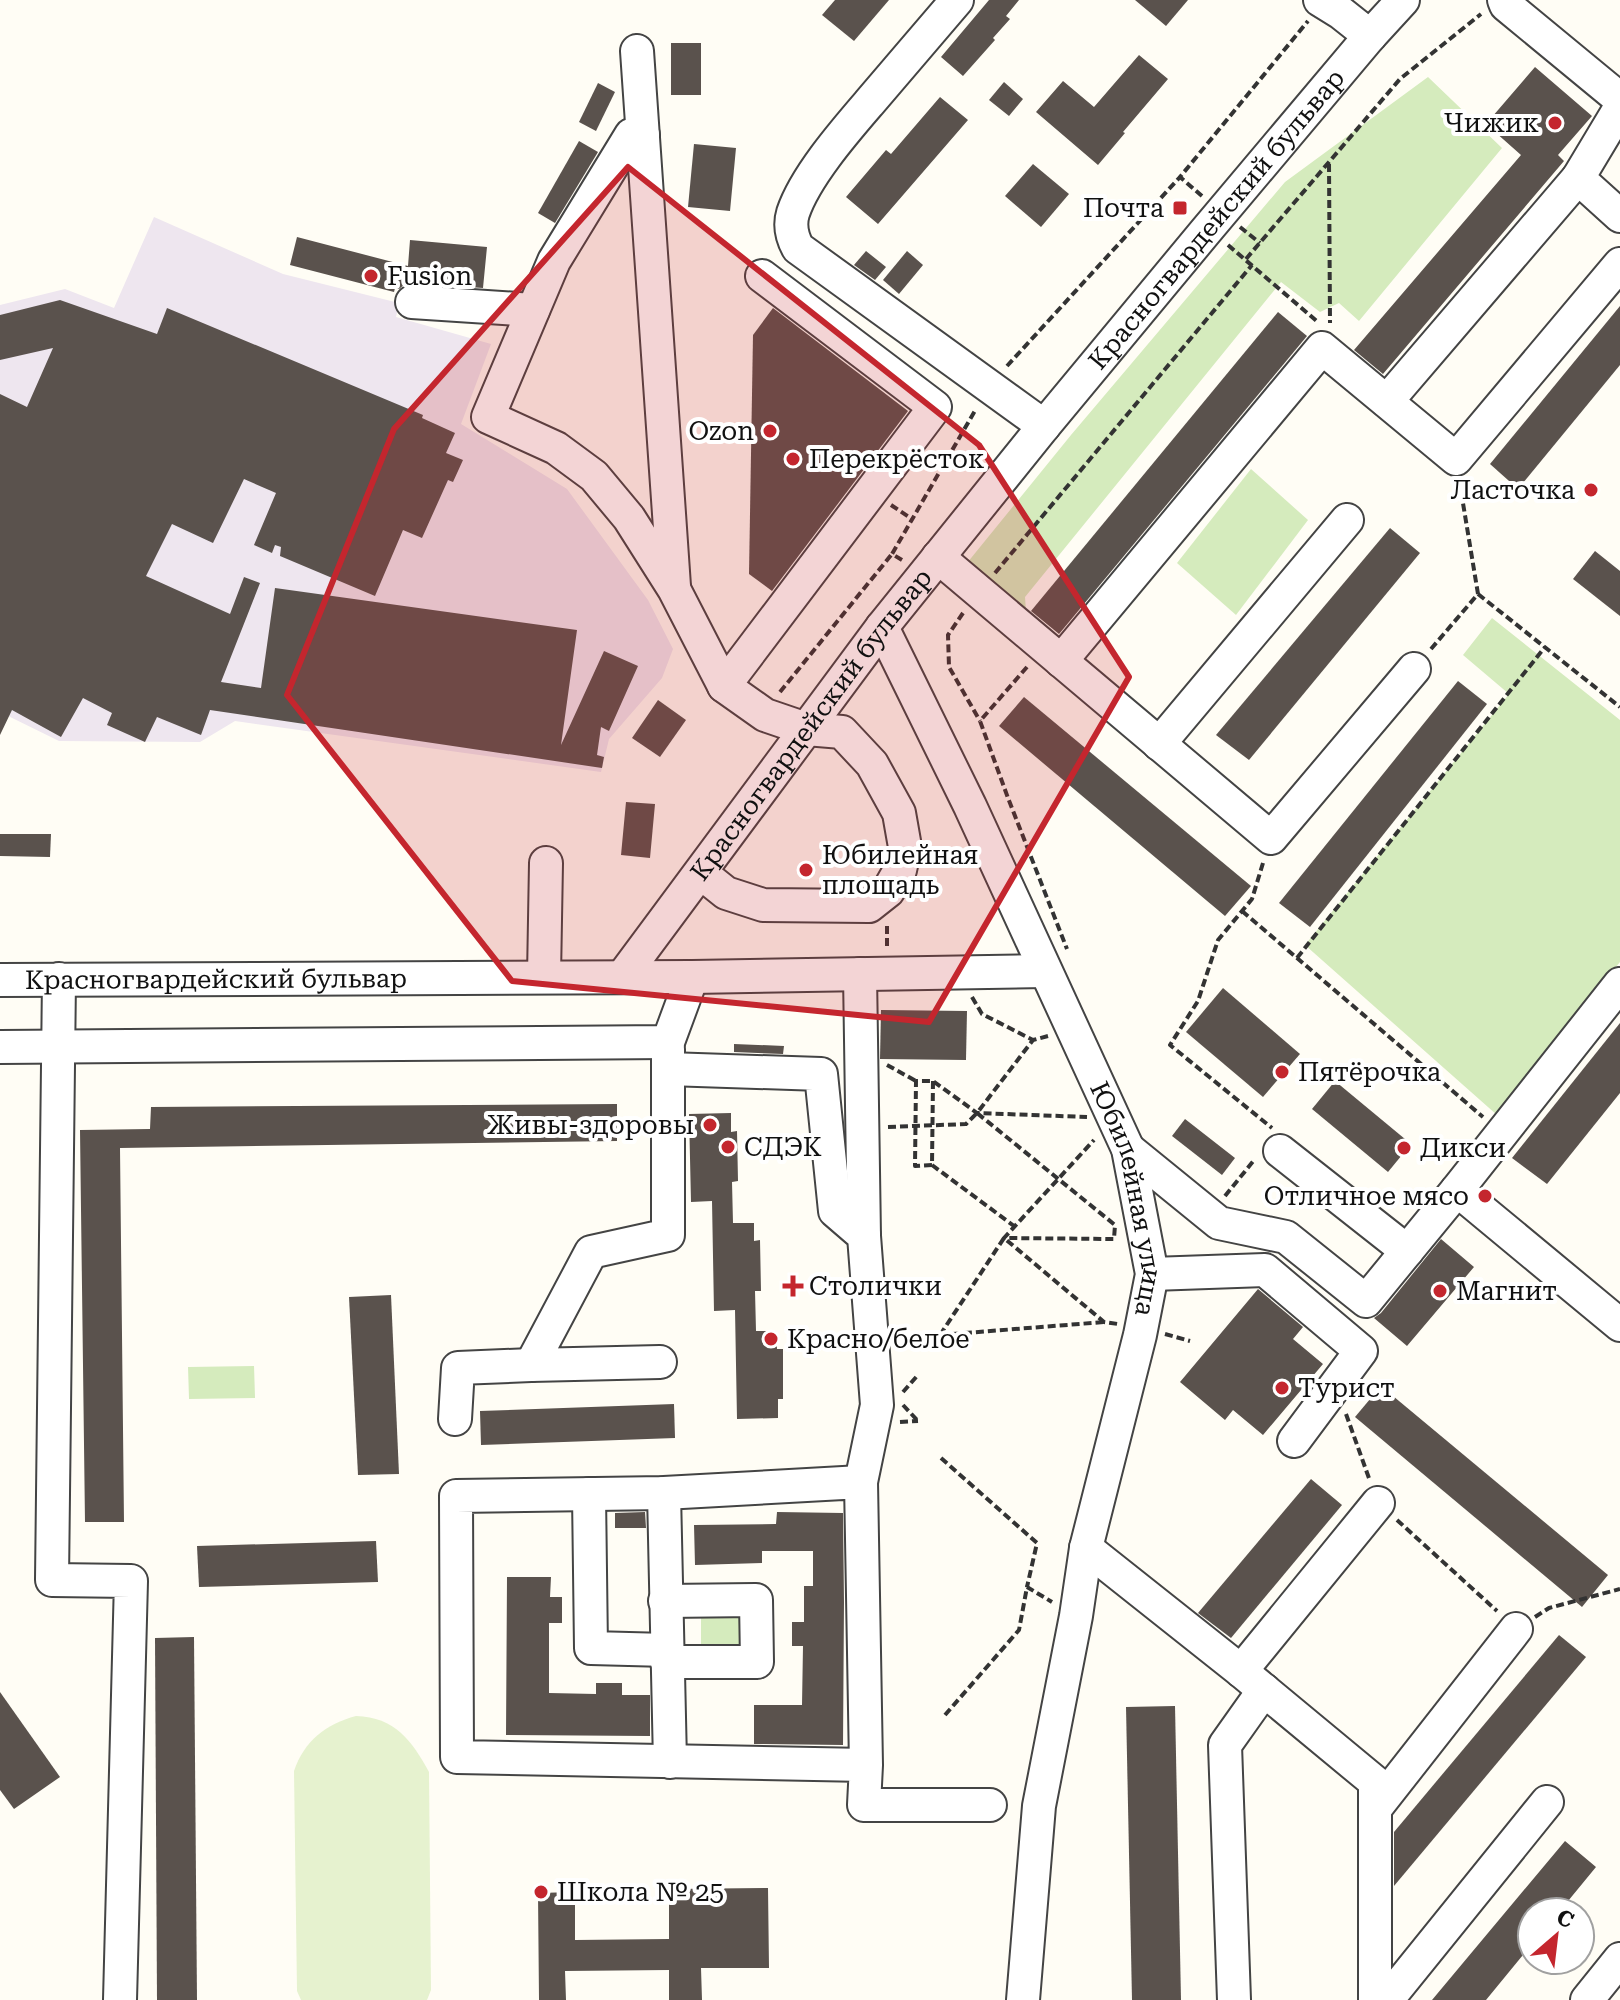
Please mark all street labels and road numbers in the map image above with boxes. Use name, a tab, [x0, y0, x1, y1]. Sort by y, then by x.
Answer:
street label: Красногвардейский бульвар	[1082, 63, 1351, 375]
street label: Красногвардейский бульвар	[684, 563, 938, 886]
street label: Красногвардейский бульвар	[25, 963, 407, 995]
street label: Юбилейная улица	[1084, 1077, 1168, 1319]

